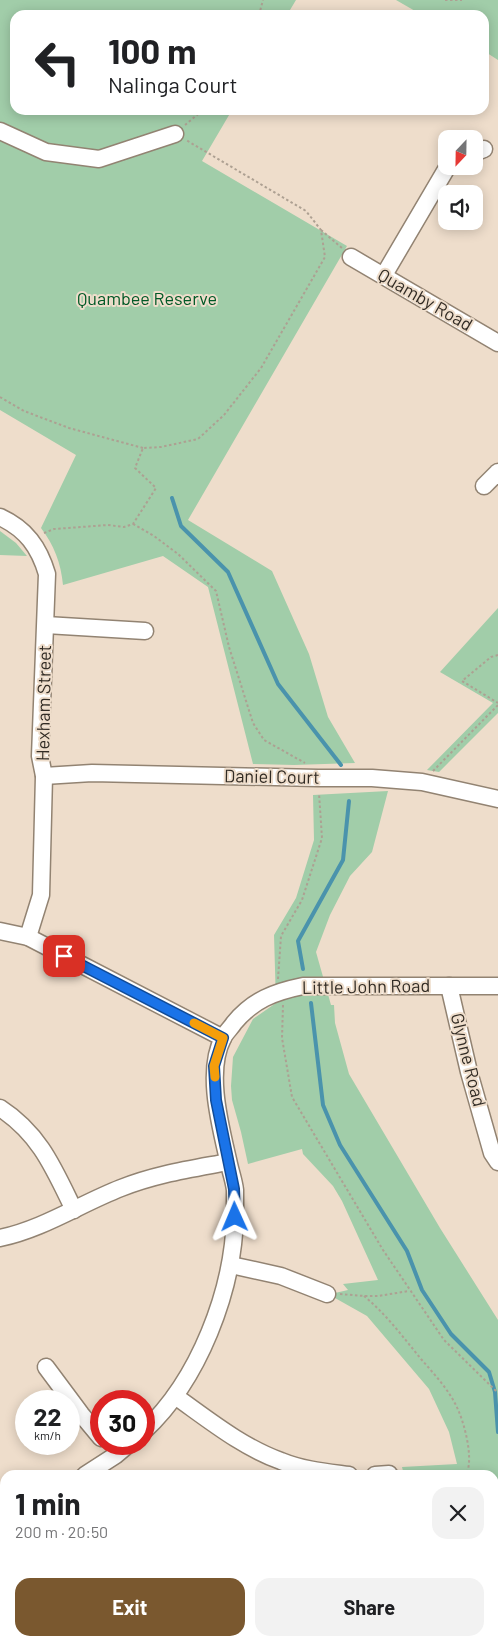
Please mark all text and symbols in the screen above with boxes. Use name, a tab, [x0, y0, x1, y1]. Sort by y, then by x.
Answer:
text: 100 m	[108, 29, 197, 71]
icon: left	[25, 30, 90, 95]
text: Nalinga Court	[108, 71, 238, 97]
north arrow	[438, 130, 482, 175]
map controls	[438, 130, 483, 230]
button: sound	[438, 185, 483, 230]
street label: Quamby Road	[374, 263, 477, 335]
park label: Quambee Reserve	[77, 287, 217, 309]
street label: Hexham Street	[31, 645, 55, 761]
street label: Daniel Court	[224, 764, 320, 788]
pin	[43, 935, 85, 977]
icon: arrive	[50, 942, 78, 970]
street label: Little John Road	[302, 974, 430, 998]
street label: Glynne Road	[447, 1011, 491, 1109]
position arrow	[208, 1190, 260, 1242]
speed limit sign: 30	[90, 1390, 155, 1455]
text: 22	[33, 1401, 62, 1431]
text: km/h	[34, 1428, 61, 1442]
text: 1 min	[15, 1485, 81, 1521]
button: close	[432, 1487, 484, 1539]
text: 200 m · 20:50	[15, 1522, 108, 1541]
button: Exit	[15, 1578, 245, 1636]
button: Share	[255, 1578, 484, 1636]

